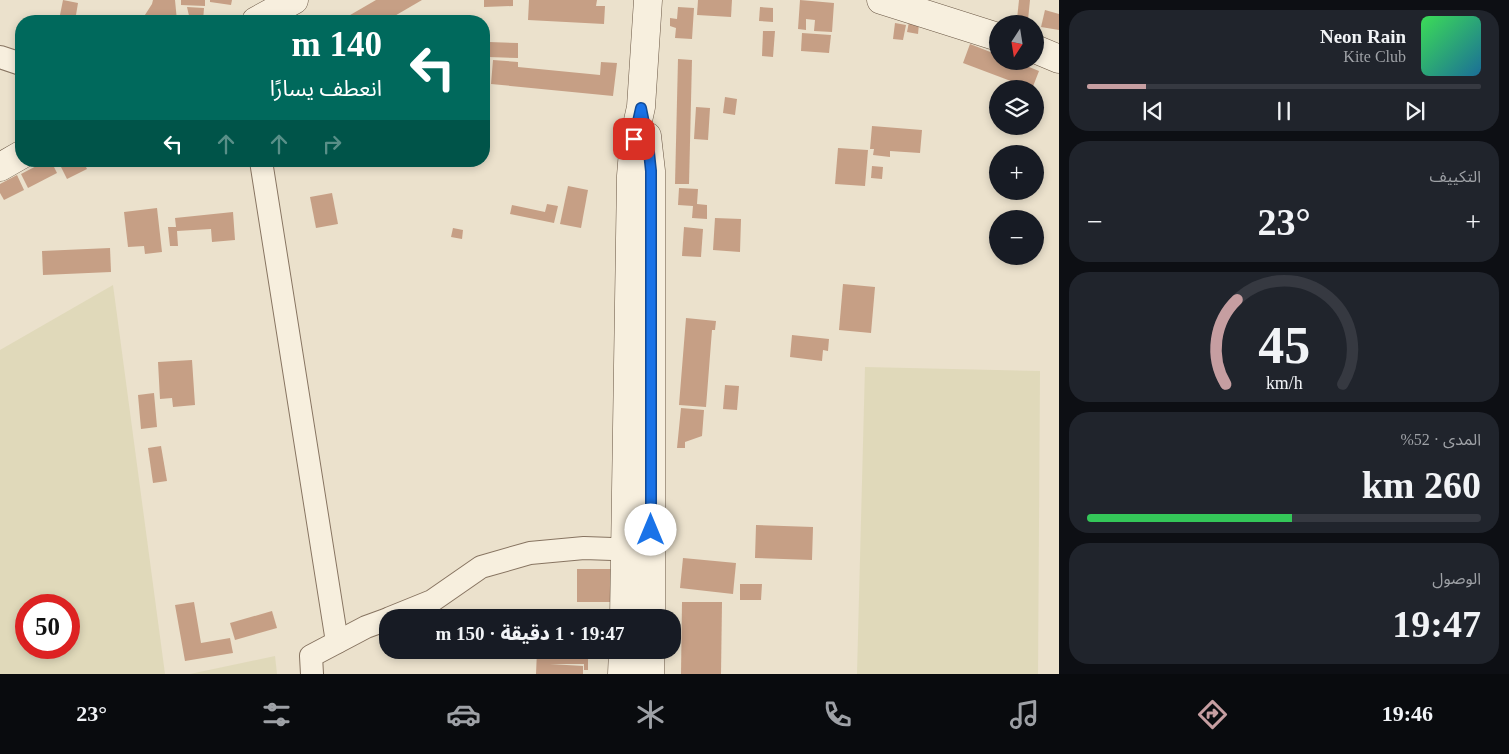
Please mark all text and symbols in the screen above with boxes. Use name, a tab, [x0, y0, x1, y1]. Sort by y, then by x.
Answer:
north arrow	[989, 15, 1044, 70]
map controls	[989, 15, 1044, 265]
text: 140 m	[292, 25, 382, 64]
text: Neon Rain	[1320, 26, 1406, 47]
icon: left	[400, 35, 465, 100]
text: Kite Club	[1343, 48, 1406, 65]
text: انعطف يسارًا	[270, 76, 382, 101]
button: layers	[989, 80, 1044, 135]
icon: previous	[1139, 97, 1167, 125]
icon: pause	[1270, 97, 1298, 125]
icon: next	[1401, 97, 1429, 125]
pin	[613, 118, 655, 160]
icon: arrive	[620, 125, 648, 153]
icon: left	[159, 130, 187, 158]
icon: ahead	[212, 130, 240, 158]
icon: ahead	[265, 130, 293, 158]
icon: right	[318, 130, 346, 158]
button: +	[989, 145, 1044, 200]
text: التكييف	[1429, 168, 1481, 185]
text: 23°	[1257, 201, 1311, 243]
text: −	[1087, 206, 1103, 237]
text: +	[1465, 206, 1481, 237]
button: −	[989, 210, 1044, 265]
text: 45	[1258, 317, 1310, 374]
text: km/h	[1266, 373, 1302, 393]
text: المدى · 52%	[1400, 431, 1481, 448]
text: 260 km	[1362, 464, 1481, 506]
position arrow	[624, 503, 676, 555]
text: الوصول	[1432, 570, 1481, 587]
speed limit sign: 50	[15, 594, 80, 659]
text: 19:47	[1392, 603, 1481, 645]
text: 19:47 · 1 دقيقة · 150 m	[436, 623, 624, 644]
icon: filters	[259, 697, 294, 732]
icon: car	[446, 697, 481, 732]
icon: climate	[633, 697, 668, 732]
icon: phone	[820, 697, 855, 732]
icon: music	[1007, 697, 1042, 732]
icon: directions	[1195, 697, 1230, 732]
text: 23°	[76, 701, 107, 726]
text: 19:46	[1382, 701, 1433, 726]

